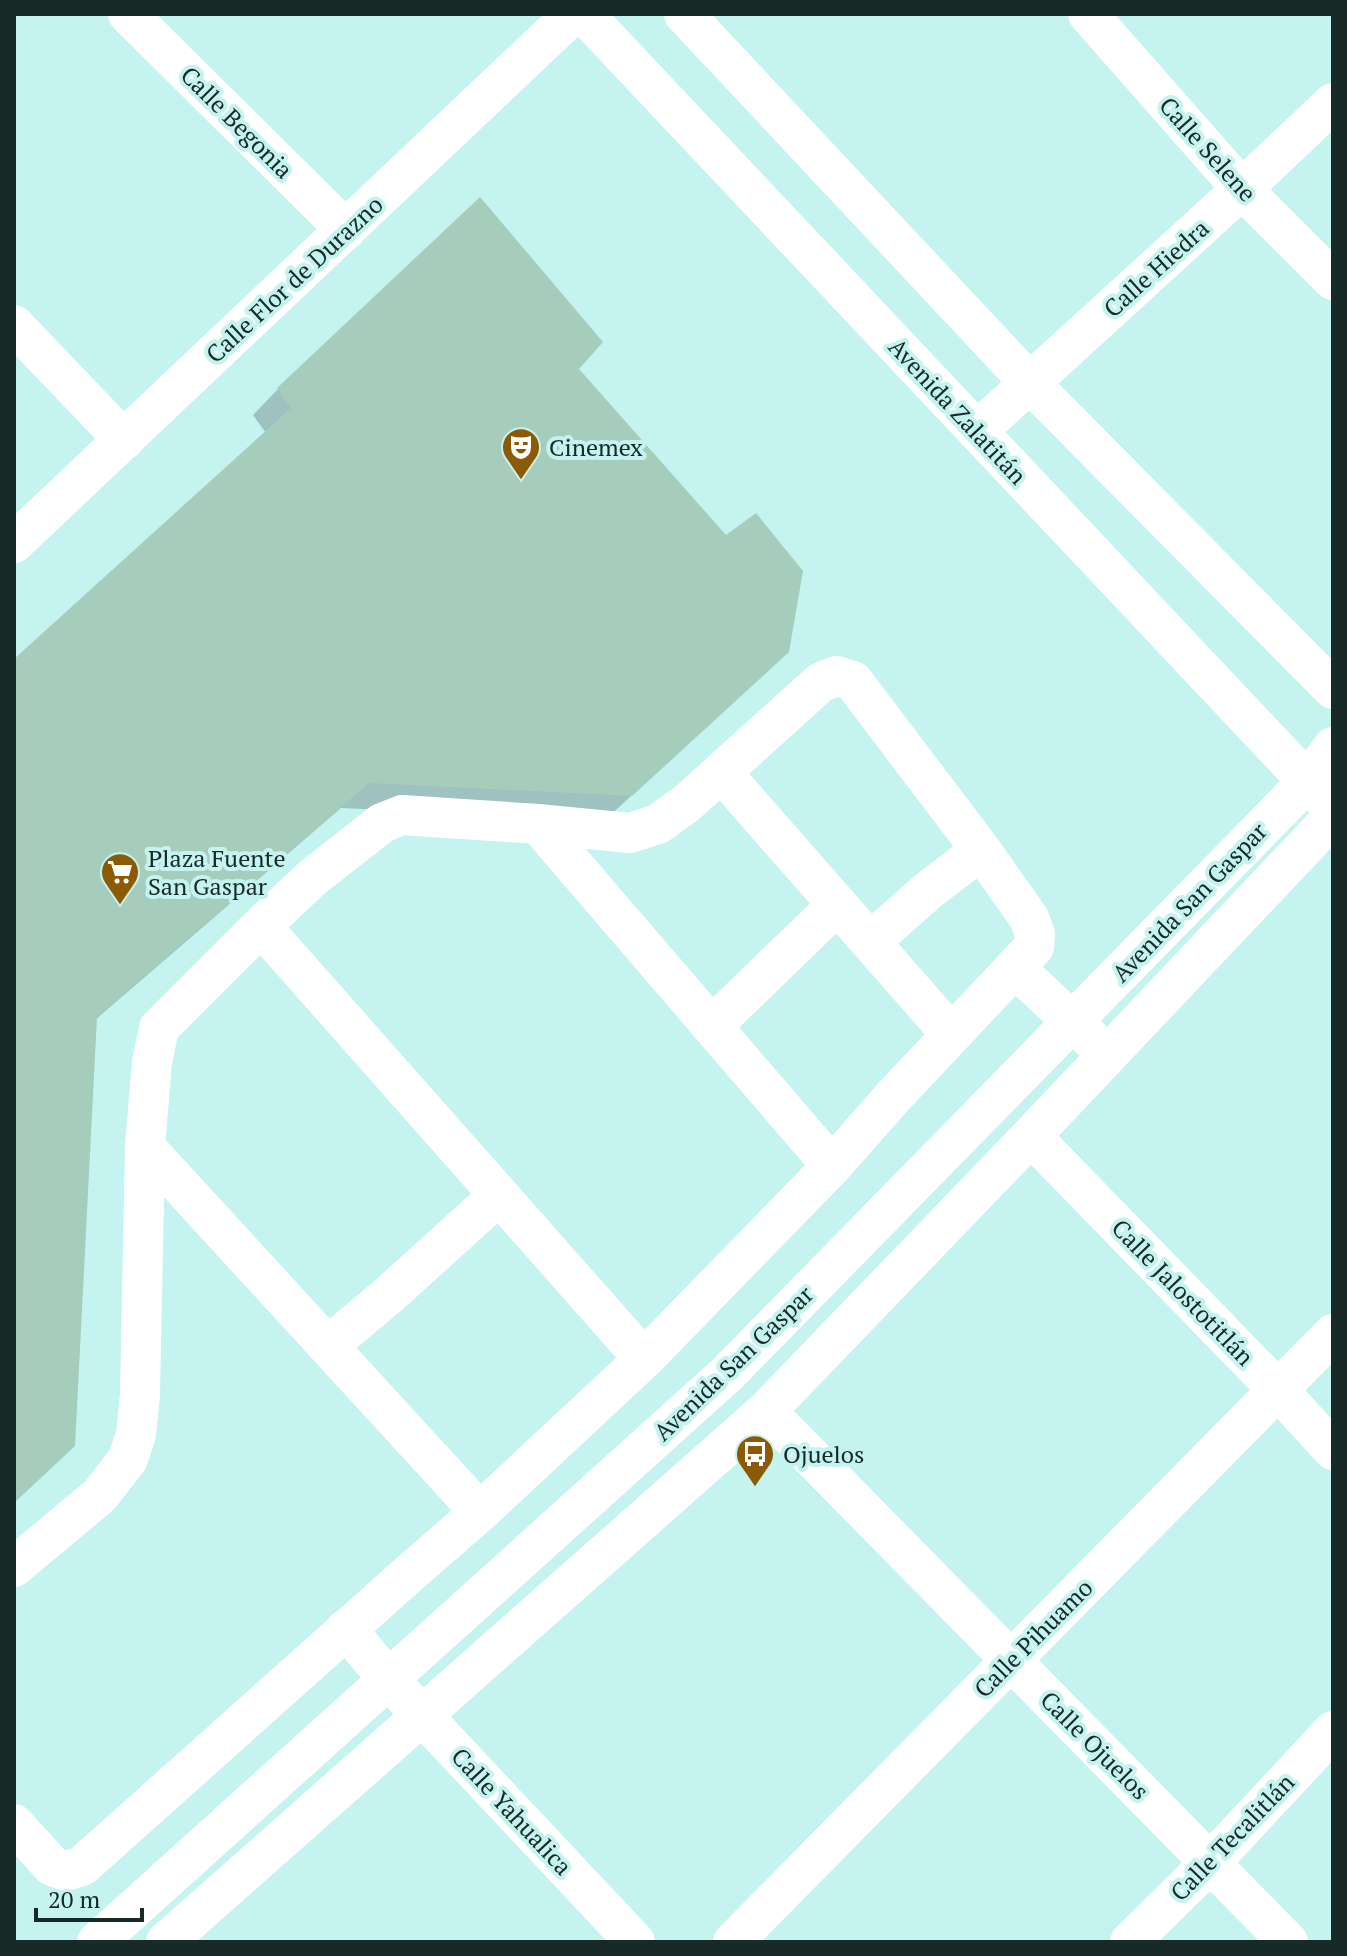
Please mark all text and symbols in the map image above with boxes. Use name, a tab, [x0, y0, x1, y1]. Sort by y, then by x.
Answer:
street label: Calle Begonia	[174, 59, 300, 185]
street label: Calle Selene	[1152, 90, 1264, 208]
street label: Calle Flor de Durazno	[199, 188, 389, 370]
street label: Calle Hiedra	[1096, 212, 1216, 324]
street label: Avenida Zalatitán	[882, 331, 1034, 491]
theatre icon: Cinemex	[500, 426, 542, 481]
place label: Cinemex	[549, 431, 643, 463]
street label: Avenida San Gaspar	[1104, 815, 1274, 989]
place label: Plaza Fuente San Gaspar	[148, 842, 285, 902]
supermarket icon: Plaza Fuente San Gaspar	[99, 851, 141, 906]
street label: Calle Jalostotitlán	[1105, 1212, 1261, 1372]
street label: Avenida San Gaspar	[646, 1278, 820, 1448]
bus stop icon: Ojuelos	[734, 1433, 776, 1488]
place label: Ojuelos	[783, 1438, 864, 1470]
street label: Calle Pihuamo	[967, 1572, 1099, 1704]
street label: Calle Ojuelos	[1034, 1684, 1156, 1806]
street label: Calle Yahualica	[445, 1740, 579, 1882]
street label: Calle Tecalitlán	[1163, 1766, 1301, 1908]
scale bar	[36, 1872, 142, 1922]
text: 20 m	[48, 1883, 100, 1915]

